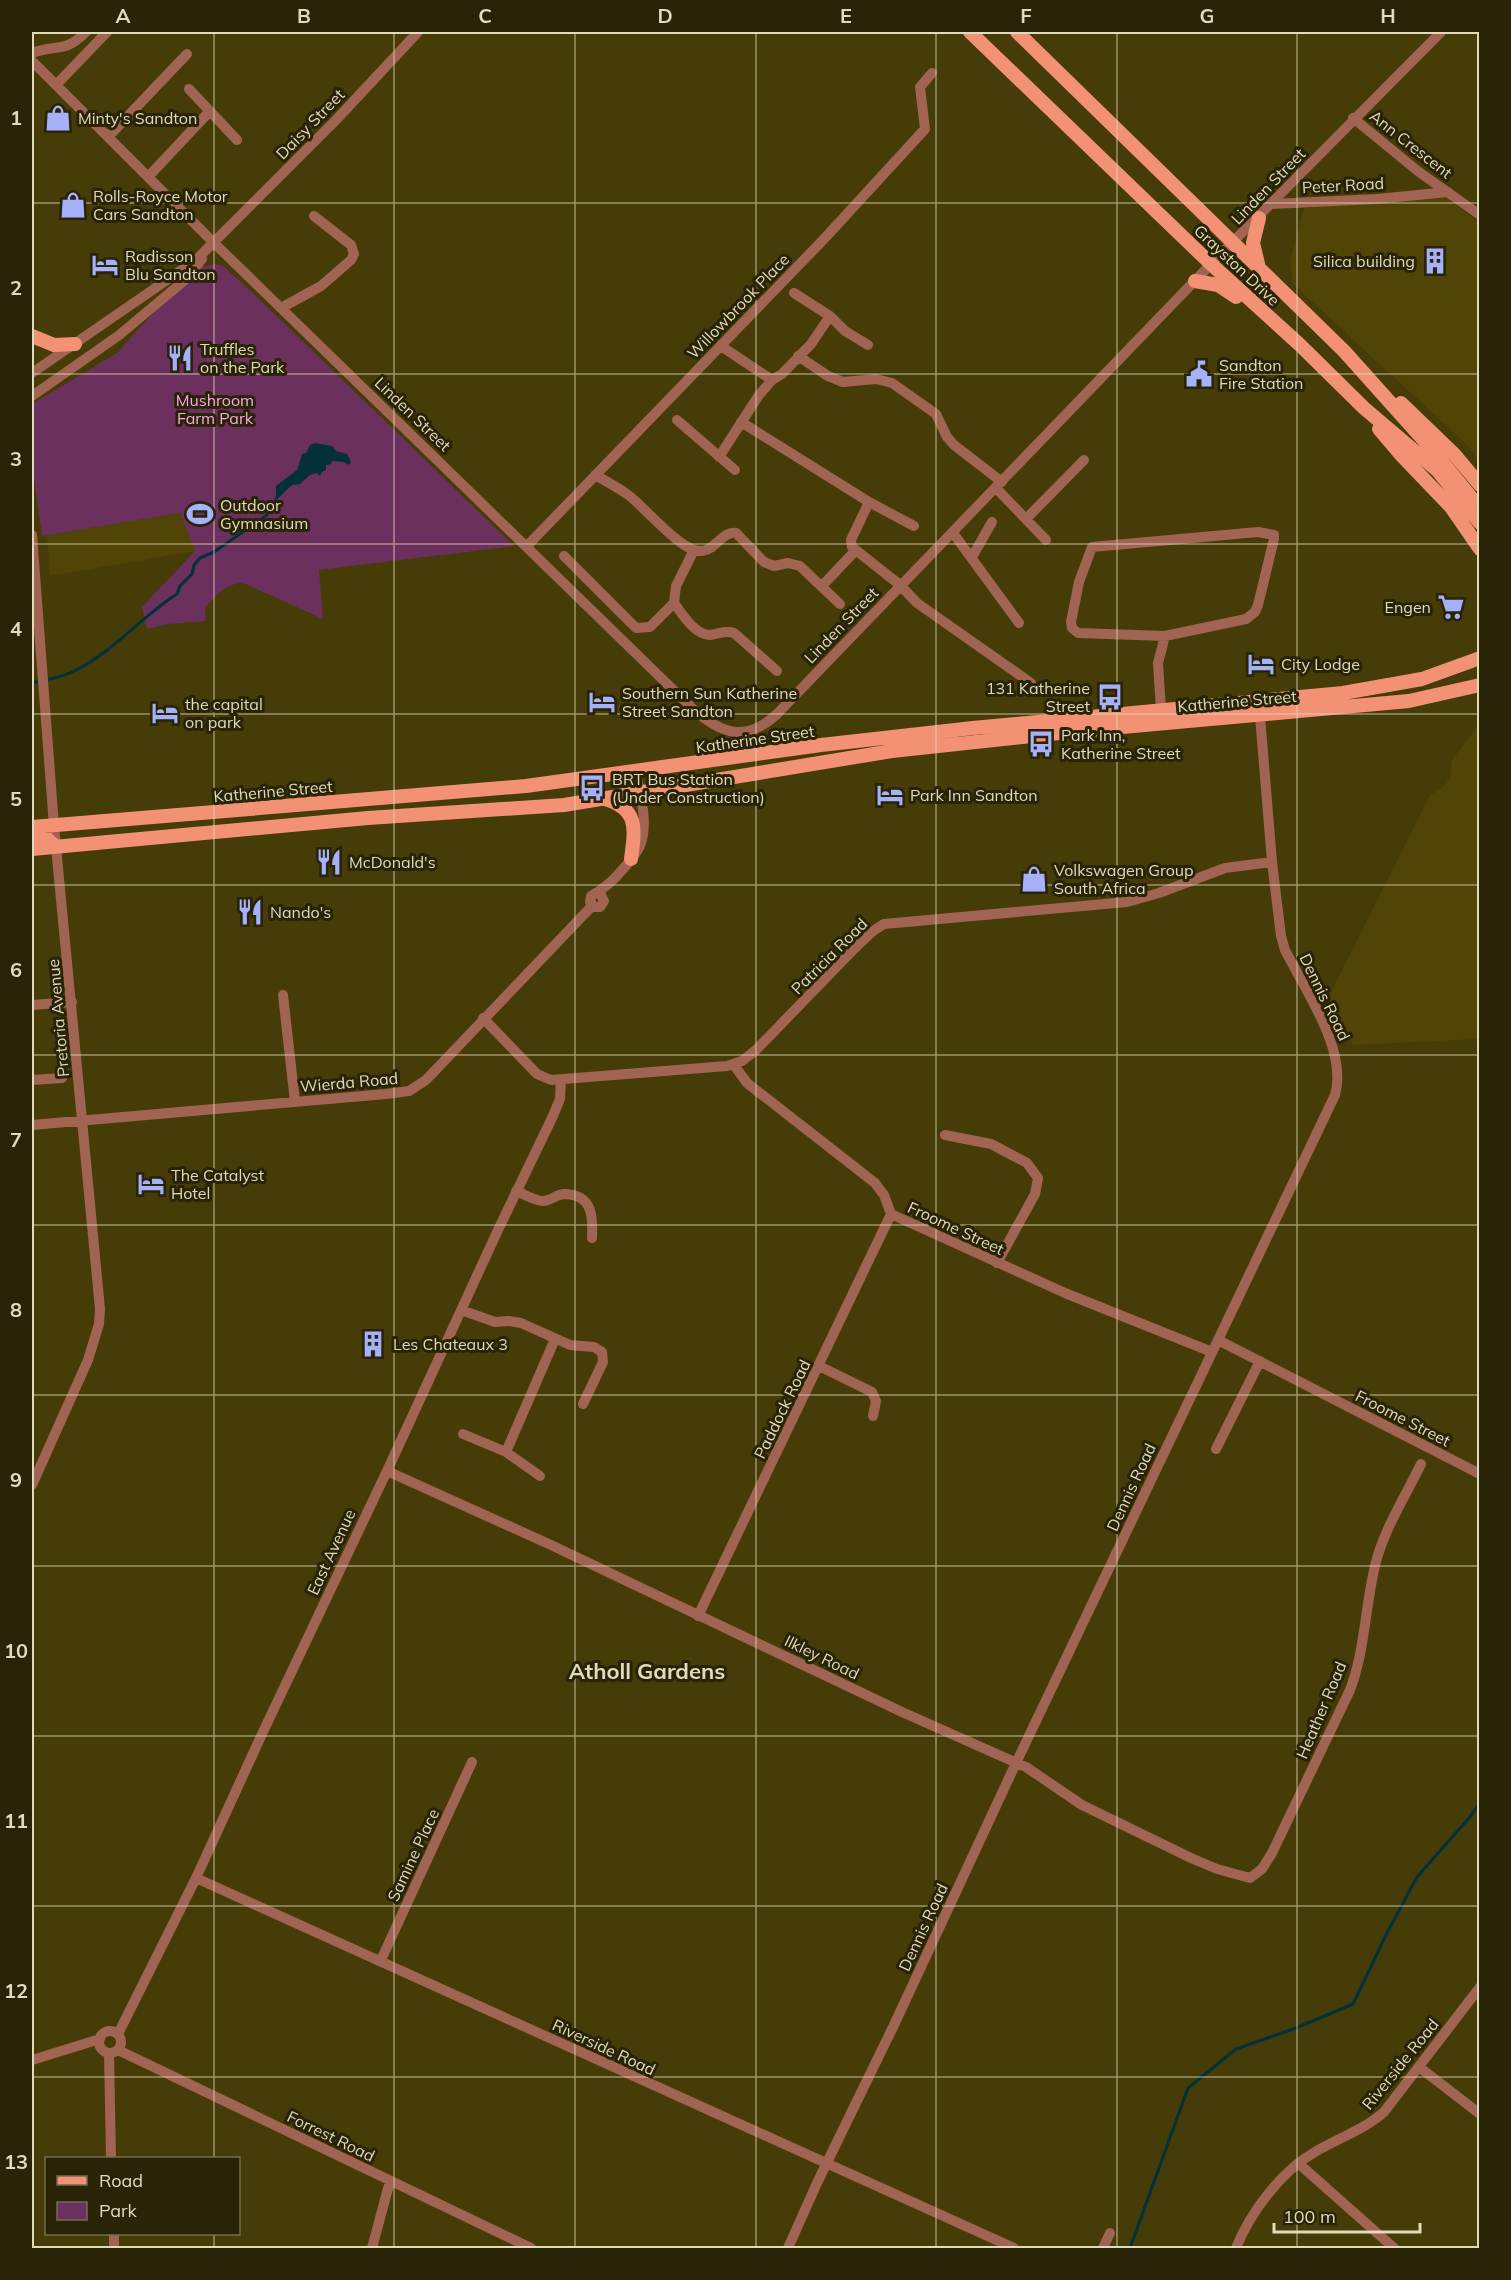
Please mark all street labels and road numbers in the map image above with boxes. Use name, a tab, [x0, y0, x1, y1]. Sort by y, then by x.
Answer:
street label: Daisy Street	[272, 84, 349, 163]
street label: Ann Crescent	[1366, 106, 1457, 183]
street label: Linden Street	[1227, 144, 1310, 228]
street label: Peter Road	[1301, 173, 1385, 197]
street label: Grayston Drive	[1190, 220, 1284, 310]
street label: Willowbrook Place	[683, 249, 793, 363]
street label: Linden Street	[371, 373, 455, 456]
street label: Linden Street	[800, 583, 883, 667]
street label: Katherine Street	[1177, 686, 1298, 716]
street label: Katherine Street	[694, 721, 816, 757]
street label: Katherine Street	[213, 776, 334, 806]
street label: Patricia Road	[787, 914, 871, 998]
street label: Dennis Road	[1295, 950, 1355, 1044]
street label: Pretoria Avenue	[43, 958, 73, 1078]
street label: Wierda Road	[299, 1068, 399, 1096]
street label: Froome Street	[905, 1197, 1008, 1259]
street label: Paddock Road	[749, 1356, 815, 1462]
street label: Froome Street	[1352, 1385, 1454, 1451]
street label: Dennis Road	[1102, 1440, 1160, 1534]
street label: East Avenue	[302, 1506, 360, 1598]
street label: Ilkley Road	[781, 1630, 863, 1684]
street label: Heather Road	[1292, 1658, 1350, 1762]
street label: Samine Place	[383, 1805, 443, 1905]
street label: Dennis Road	[894, 1880, 952, 1974]
street label: Riverside Road	[549, 2014, 659, 2080]
street label: Riverside Road	[1357, 2015, 1443, 2113]
street label: Forrest Road	[284, 2106, 378, 2166]

